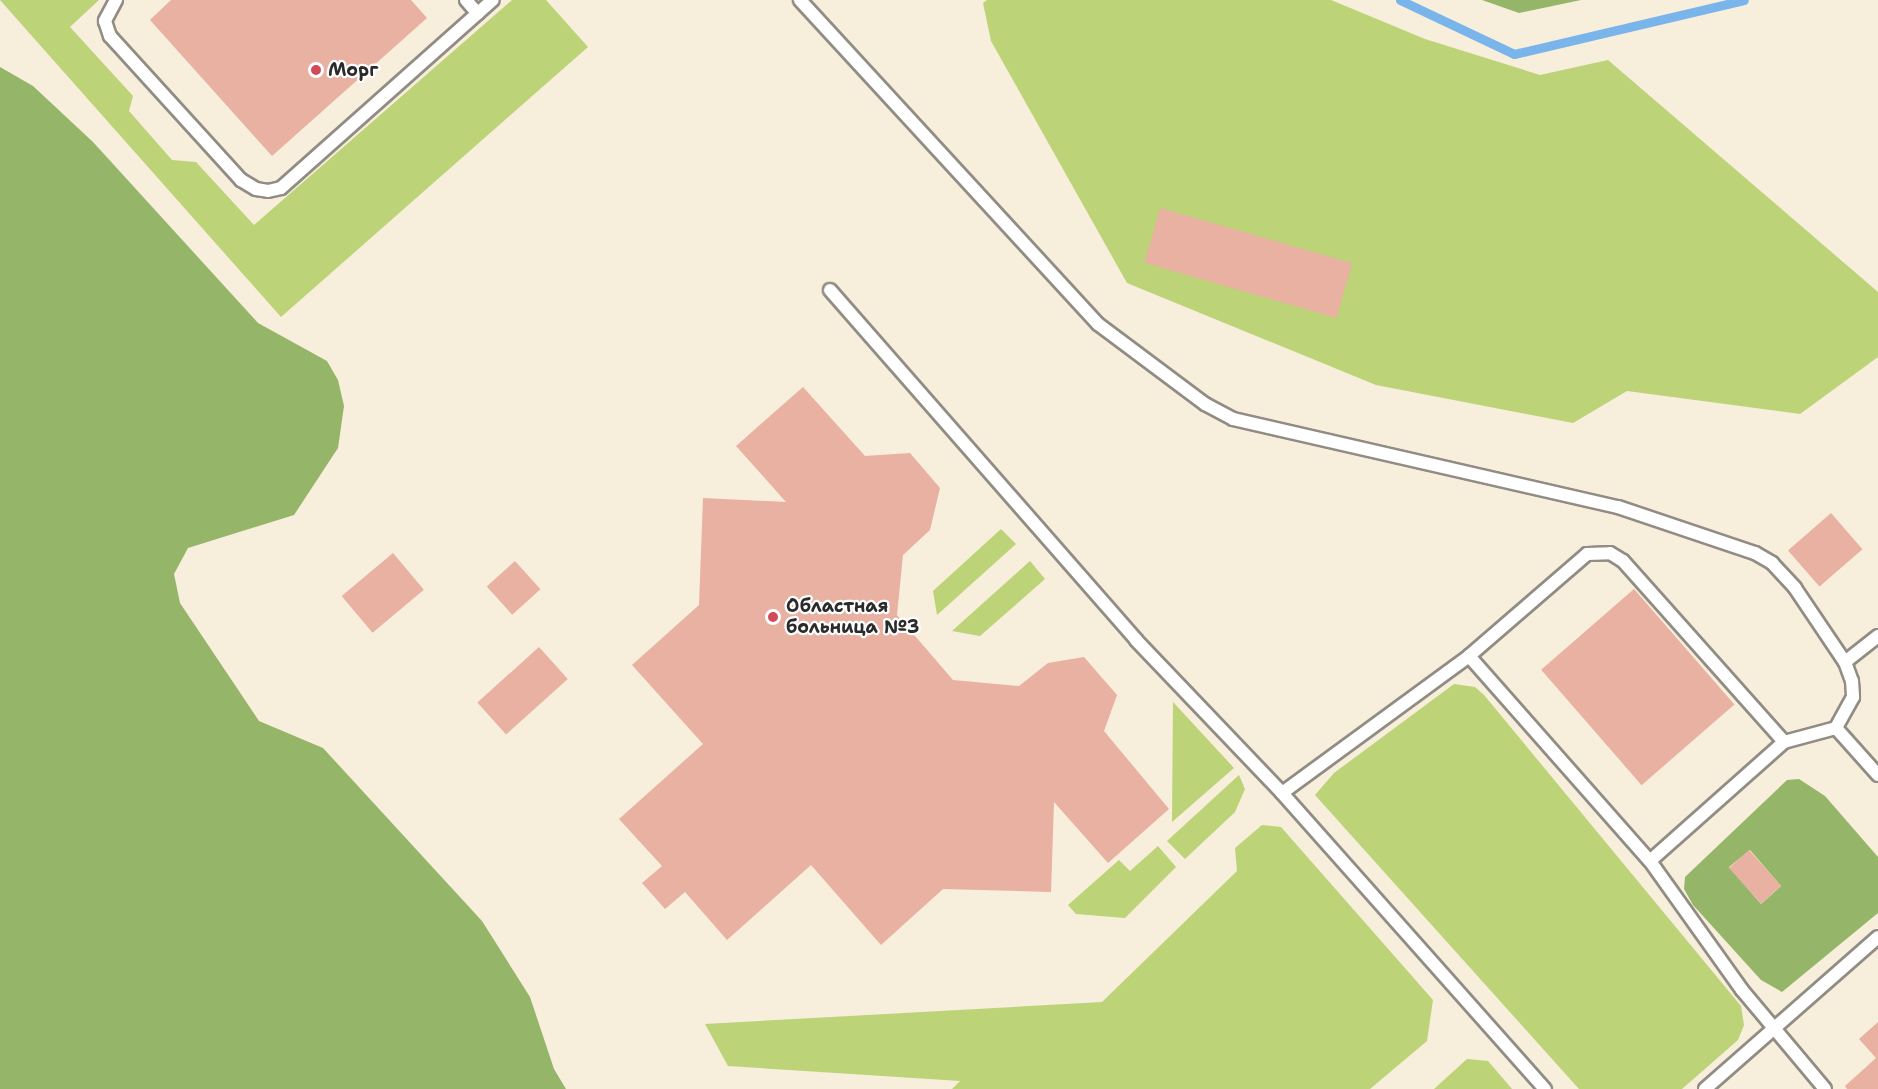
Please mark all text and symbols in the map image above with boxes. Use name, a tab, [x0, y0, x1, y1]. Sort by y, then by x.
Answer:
place label: Морг	[328, 59, 378, 81]
marker: Морг	[309, 63, 323, 77]
place label: Областная больница №3	[786, 596, 919, 638]
marker: Областная больница №3	[764, 608, 782, 626]

